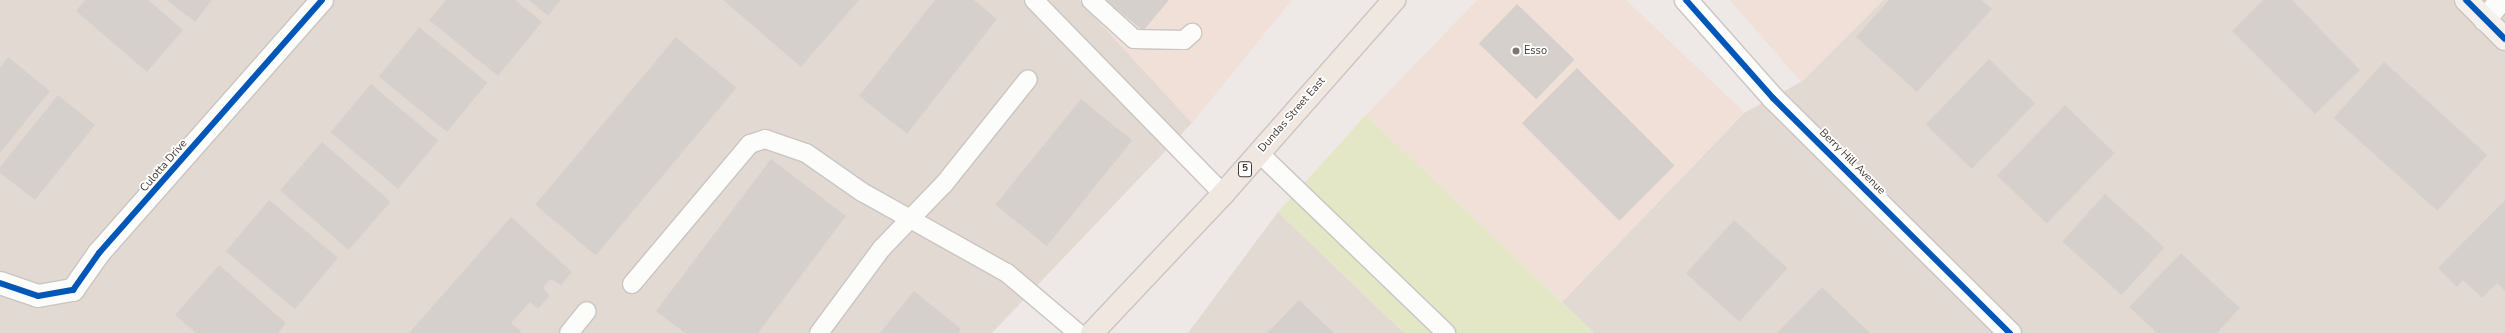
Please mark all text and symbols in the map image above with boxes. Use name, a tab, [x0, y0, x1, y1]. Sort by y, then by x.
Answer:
place label: Esso	[1524, 44, 1547, 58]
marker: Esso	[1511, 46, 1521, 56]
street label: Dundas Street East	[1256, 75, 1328, 155]
street label: Berry Hill Avenue	[1816, 126, 1888, 198]
street label: Culotta Drive	[138, 137, 190, 195]
road number: 5	[1238, 161, 1252, 177]

